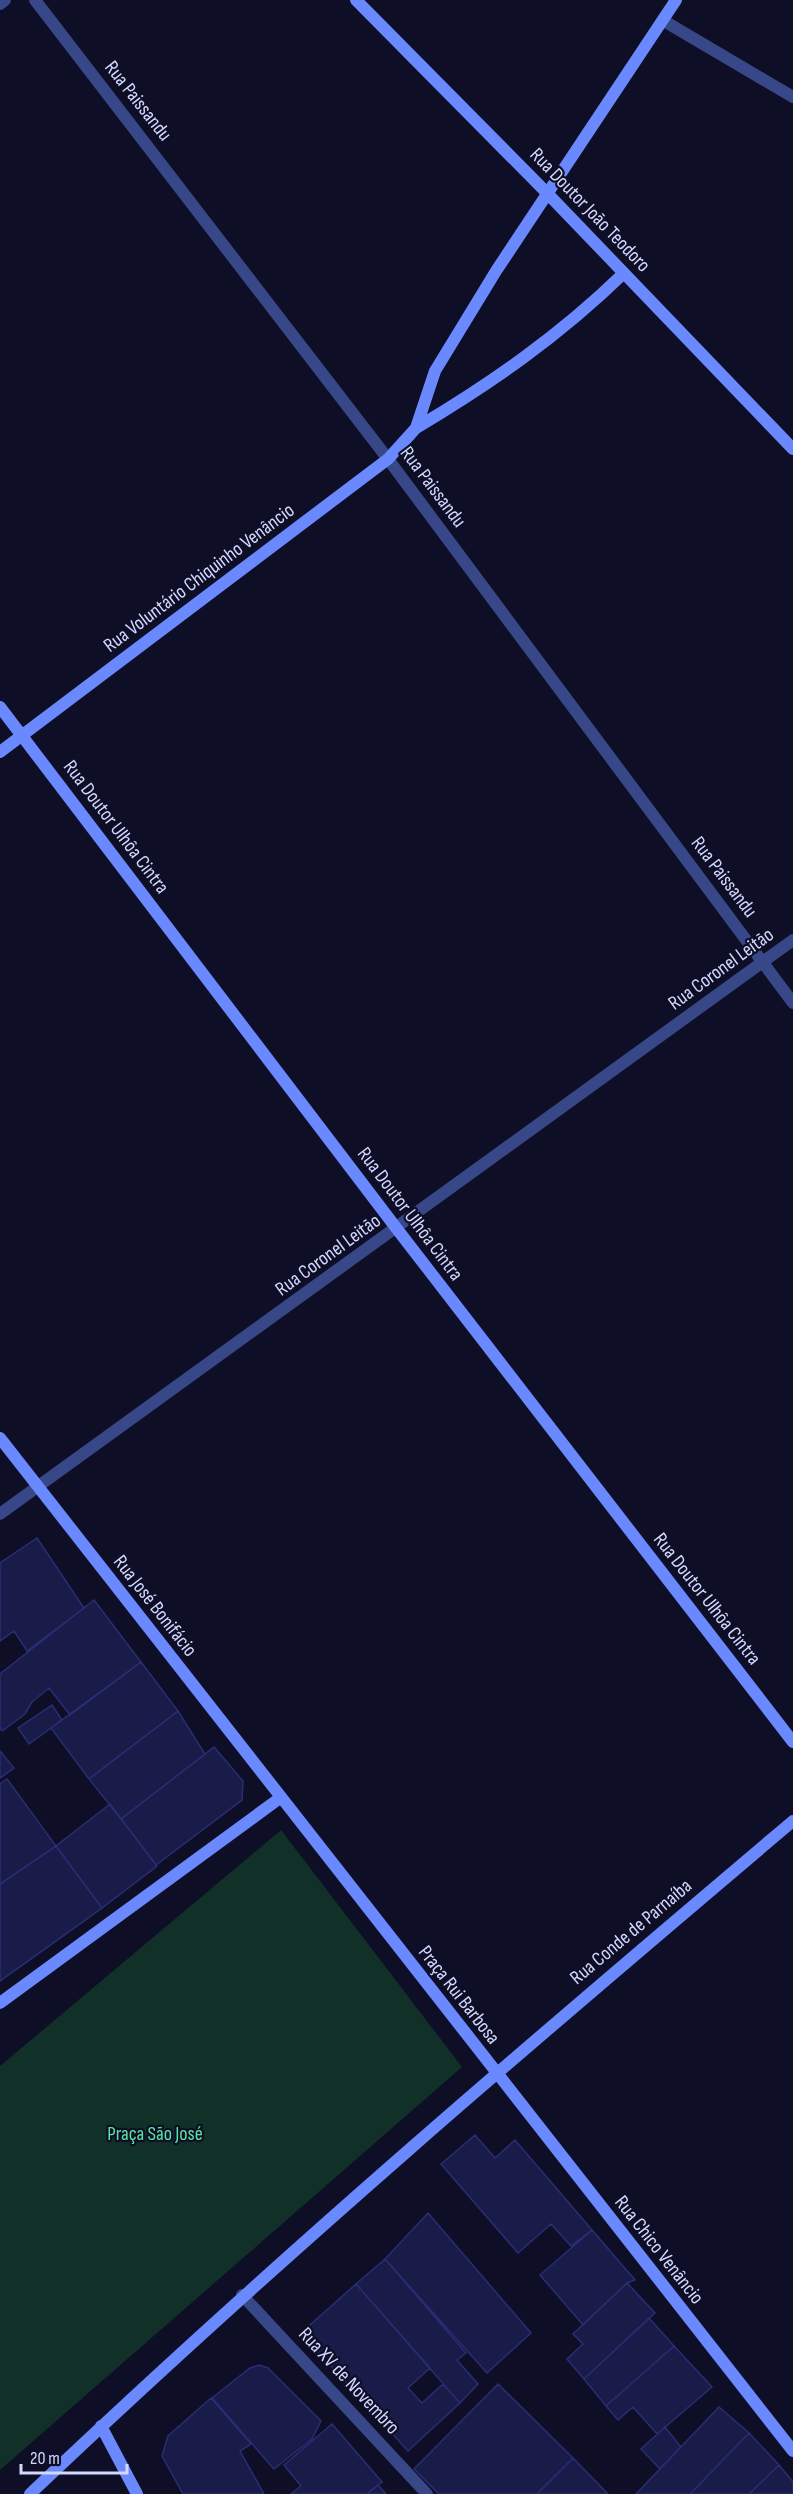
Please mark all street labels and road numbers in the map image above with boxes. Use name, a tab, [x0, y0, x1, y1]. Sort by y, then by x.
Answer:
street label: Rua Paissandu	[99, 56, 177, 146]
street label: Rua Doutor João Teodoro	[525, 143, 655, 277]
street label: Rua Paissandu	[395, 442, 471, 532]
street label: Rua Voluntário Chiquinho Venâncio	[99, 498, 299, 658]
street label: Rua Doutor Ulhôa Cintra	[58, 756, 174, 898]
street label: Rua Paissandu	[686, 832, 762, 922]
street label: Rua Coronel Leitão	[664, 923, 778, 1015]
street label: Rua Doutor Ulhôa Cintra	[352, 1143, 468, 1285]
street label: Rua Coronel Leitão	[271, 1209, 385, 1301]
street label: Rua Doutor Ulhôa Cintra	[648, 1528, 766, 1670]
street label: Rua José Bonifácio	[108, 1551, 202, 1661]
street label: Rua Conde de Parnaíba	[565, 1874, 697, 1990]
street label: Praça Rui Barbosa	[413, 1941, 505, 2049]
street label: Rua Chico Venâncio	[609, 2191, 709, 2309]
street label: Rua XV de Novembro	[293, 2322, 405, 2440]

